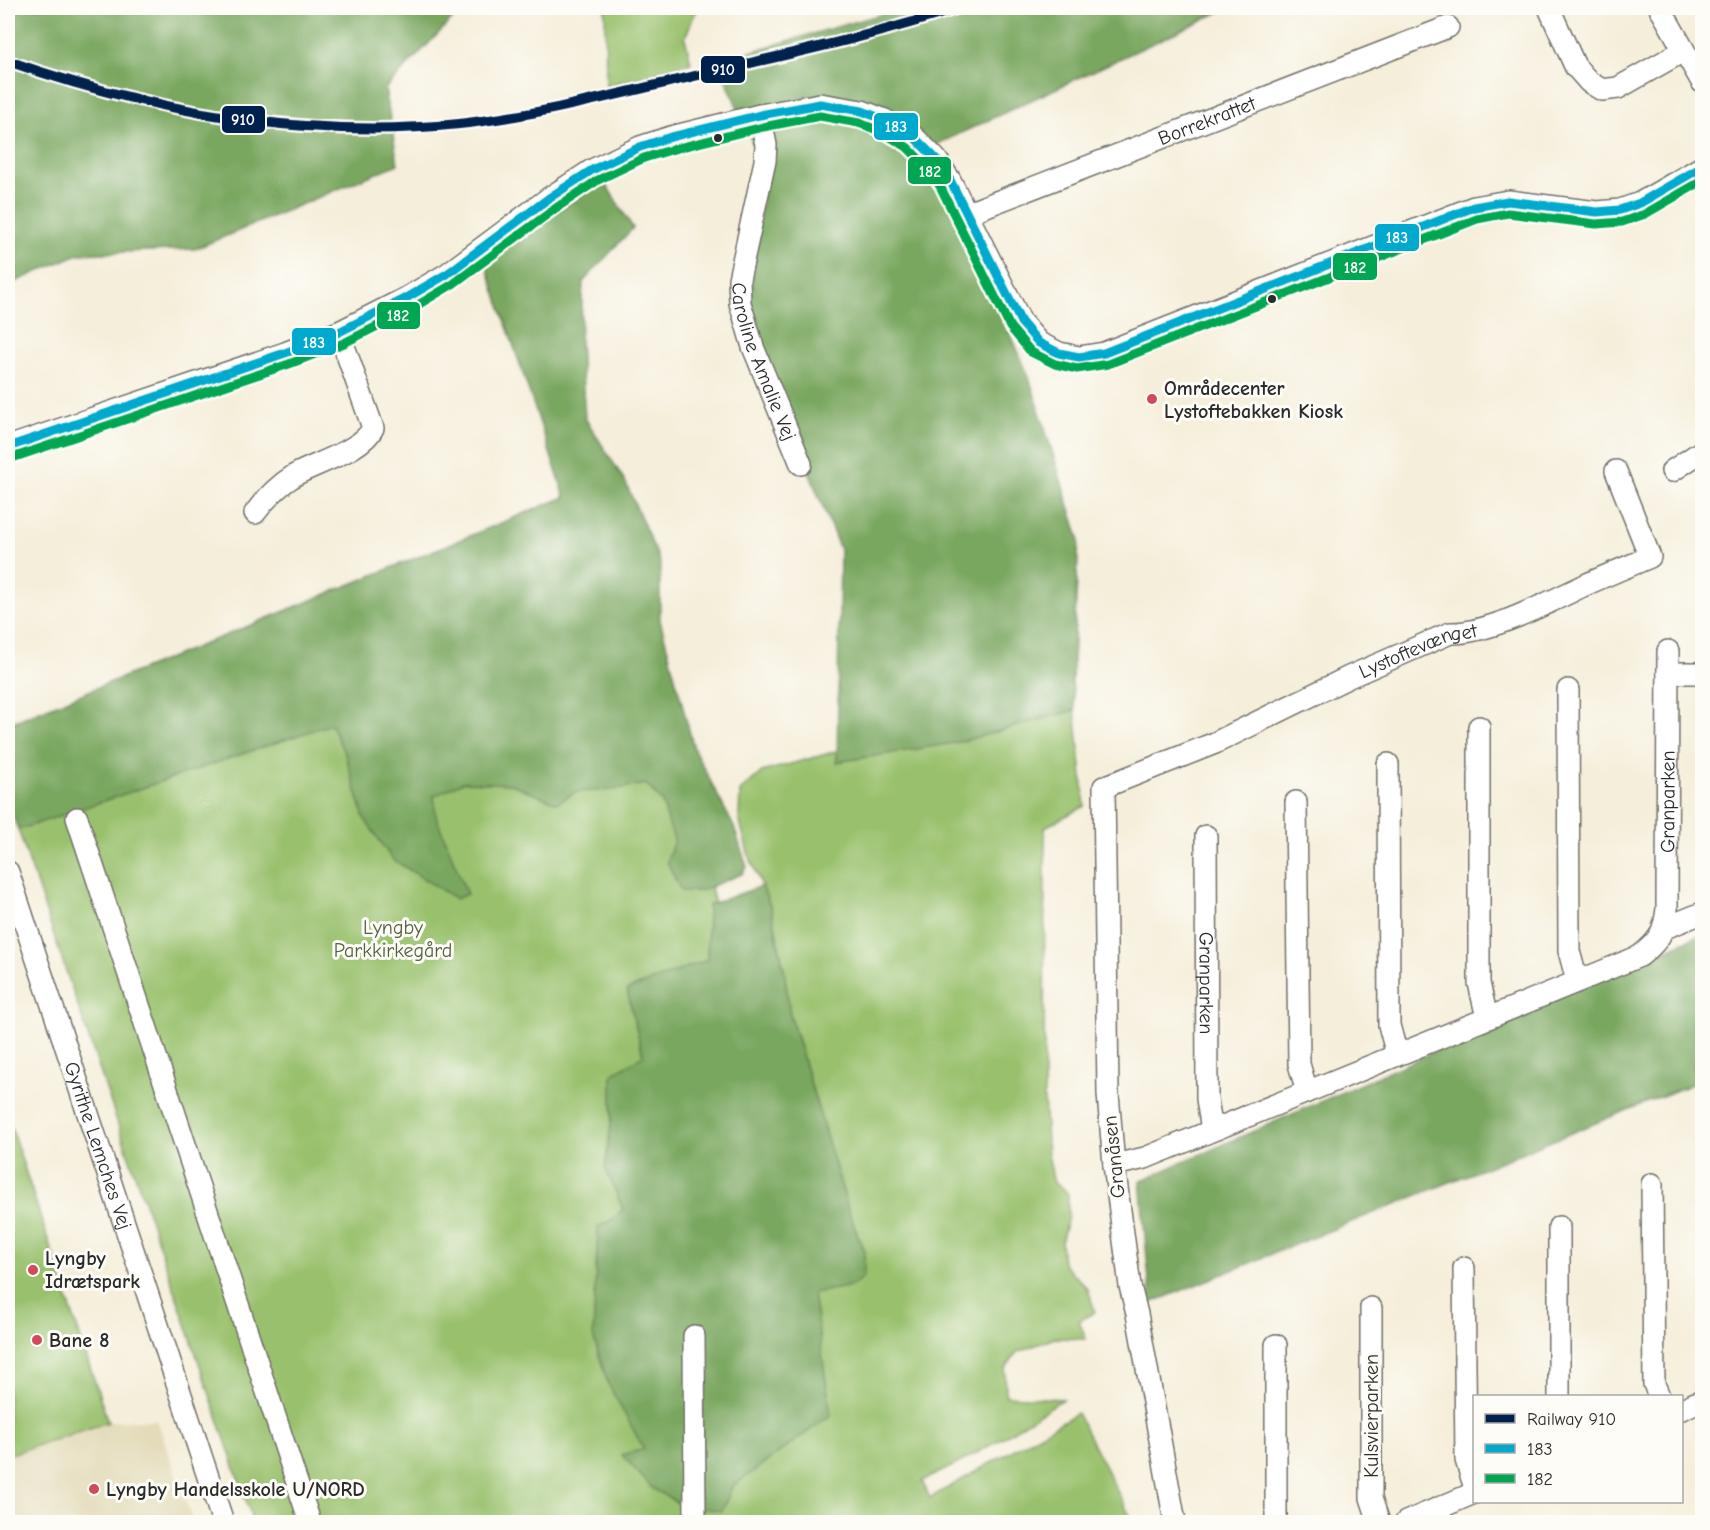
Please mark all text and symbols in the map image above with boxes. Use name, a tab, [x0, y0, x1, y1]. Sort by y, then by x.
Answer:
line badge: 910	[700, 55, 746, 84]
text: 910	[711, 61, 735, 79]
street label: Borrekrattet	[1155, 91, 1260, 150]
line badge: 910	[221, 105, 266, 134]
text: 910	[231, 111, 255, 129]
line badge: 183	[873, 112, 919, 141]
text: 183	[885, 118, 907, 136]
unlabelled marker	[712, 132, 724, 144]
line badge: 182	[907, 156, 952, 185]
text: 182	[919, 163, 941, 181]
line badge: 183	[1374, 223, 1420, 252]
text: 183	[1386, 229, 1408, 247]
line badge: 182	[1332, 252, 1378, 281]
text: 182	[1344, 259, 1366, 277]
street label: Caroline Amalie Vej	[728, 282, 801, 444]
unlabelled marker	[1266, 293, 1278, 305]
line badge: 182	[376, 301, 421, 330]
text: 182	[387, 307, 409, 325]
line badge: 183	[291, 327, 337, 356]
text: 183	[303, 334, 325, 352]
place label: Områdecenter Lystoftebakken Kiosk	[1164, 377, 1343, 423]
marker: Områdecenter Lystoftebakken Kiosk	[1145, 392, 1159, 406]
street label: Lystoftevænget	[1355, 618, 1480, 683]
street label: Granparken	[1656, 750, 1679, 853]
park label: Lyngby Parkkirkegård	[334, 916, 452, 962]
street label: Granparken	[1195, 932, 1218, 1034]
street label: Gyrithe Lemches Vej	[60, 1059, 137, 1232]
street label: Granåsen	[1098, 1115, 1130, 1199]
place label: Lyngby Idrætspark	[45, 1247, 140, 1293]
marker: Lyngby Idrætspark	[26, 1263, 40, 1277]
place label: Bane 8	[49, 1329, 109, 1352]
marker: Bane 8	[30, 1333, 44, 1347]
street label: Kulsvierparken	[1360, 1354, 1383, 1478]
legend	[1473, 1395, 1683, 1503]
text: Railway 910	[1527, 1409, 1616, 1430]
text: 183	[1527, 1439, 1553, 1460]
text: 182	[1527, 1469, 1553, 1490]
place label: Lyngby Handelsskole U/NORD	[106, 1478, 365, 1501]
marker: Lyngby Handelsskole U/NORD	[87, 1482, 101, 1496]

